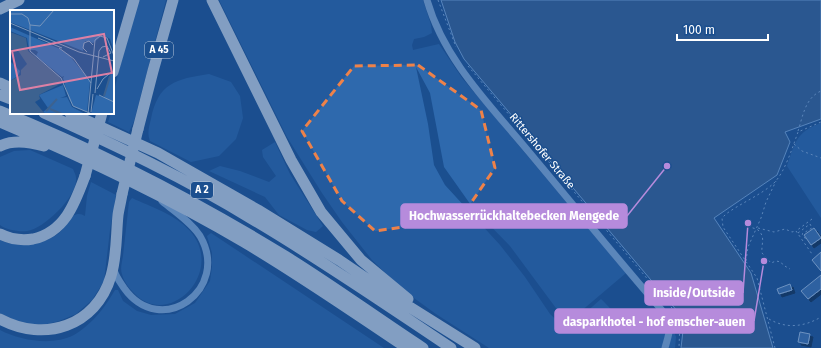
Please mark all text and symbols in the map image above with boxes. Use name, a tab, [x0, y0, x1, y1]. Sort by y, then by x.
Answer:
inset map	[10, 10, 114, 114]
scale bar	[677, 16, 768, 42]
text: 100 m	[683, 23, 715, 37]
road number: A 45	[145, 42, 173, 58]
street label: Rittershofer Straße	[507, 111, 577, 191]
road number: A 2	[191, 182, 213, 198]
callout: Hochwasserrückhaltebecken Mengede	[401, 204, 627, 228]
text: Hochwasserrückhaltebecken Mengede	[409, 209, 619, 223]
callout: Inside/Outside	[645, 281, 743, 305]
text: Inside/Outside	[653, 286, 735, 300]
callout: dasparkhotel - hof emscher-auen	[555, 309, 754, 333]
text: dasparkhotel - hof emscher-auen	[563, 315, 745, 329]

